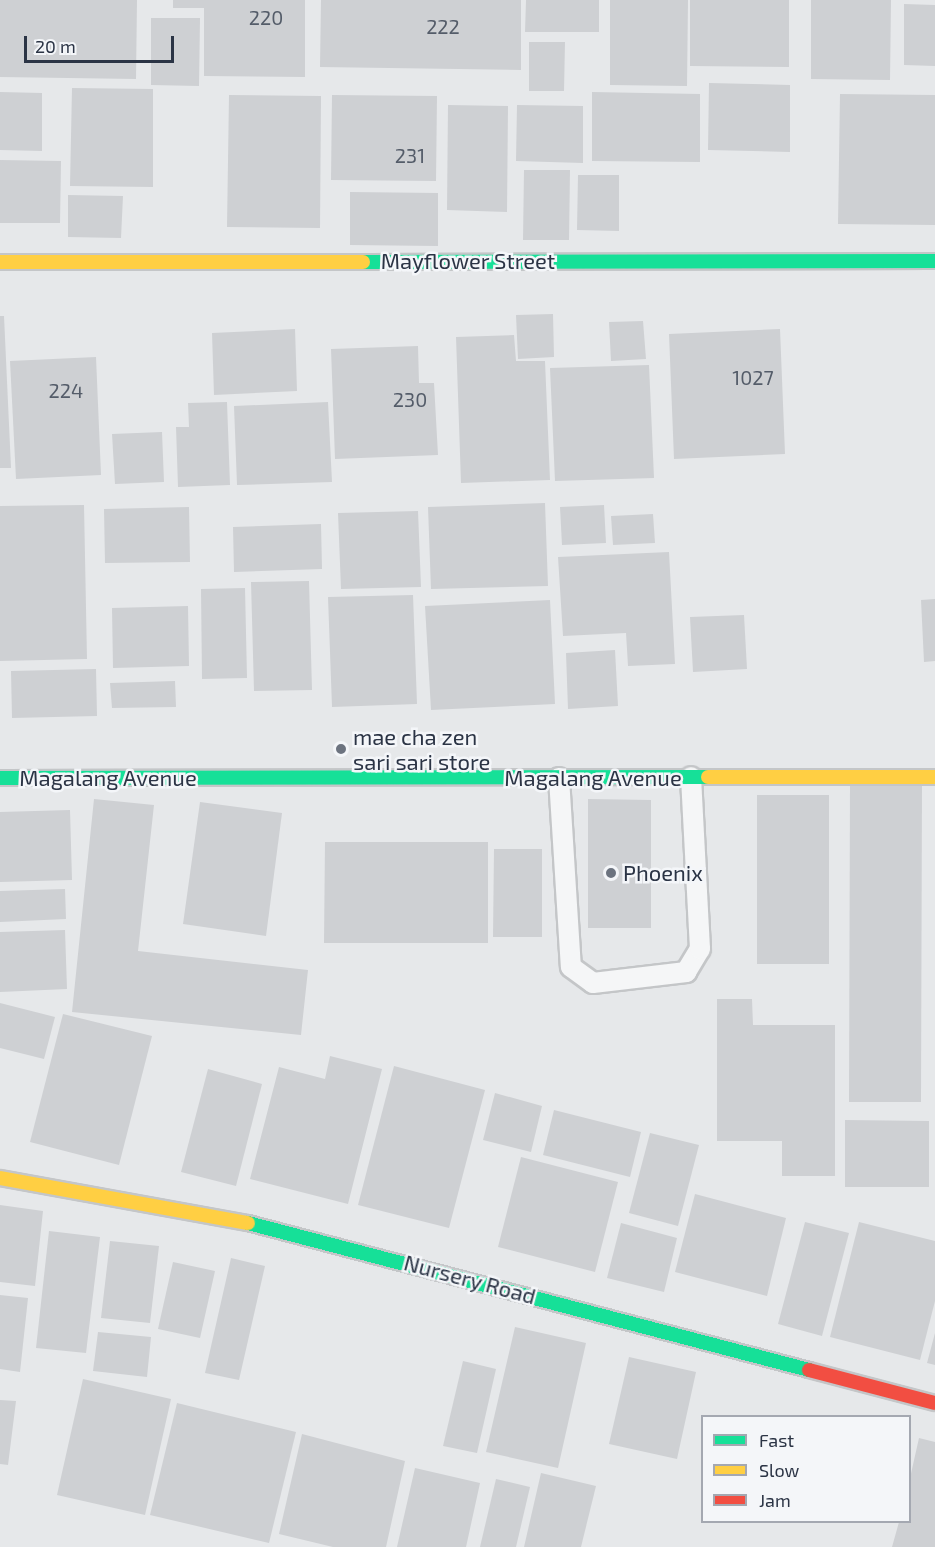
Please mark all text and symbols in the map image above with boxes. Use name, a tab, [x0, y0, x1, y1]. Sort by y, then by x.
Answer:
house number: 220	[249, 5, 283, 29]
house number: 222	[426, 14, 460, 38]
scale bar	[27, 24, 177, 62]
text: 20 m	[35, 35, 76, 57]
house number: 231	[395, 143, 425, 167]
street label: Mayflower Street	[381, 248, 555, 274]
house number: 1027	[732, 365, 774, 389]
house number: 224	[49, 378, 83, 402]
house number: 230	[393, 387, 427, 411]
place label: mae cha zen sari sari store	[353, 723, 490, 774]
marker: mae cha zen sari sari store	[334, 742, 348, 756]
street label: Magalang Avenue	[19, 765, 197, 791]
street label: Magalang Avenue	[504, 765, 682, 791]
place label: Phoenix	[623, 860, 703, 886]
marker: Phoenix	[604, 866, 618, 880]
street label: Nursery Road	[401, 1249, 539, 1309]
legend	[701, 1415, 911, 1523]
text: Fast	[759, 1429, 794, 1451]
text: Slow	[759, 1459, 799, 1481]
text: Jam	[759, 1489, 791, 1511]

